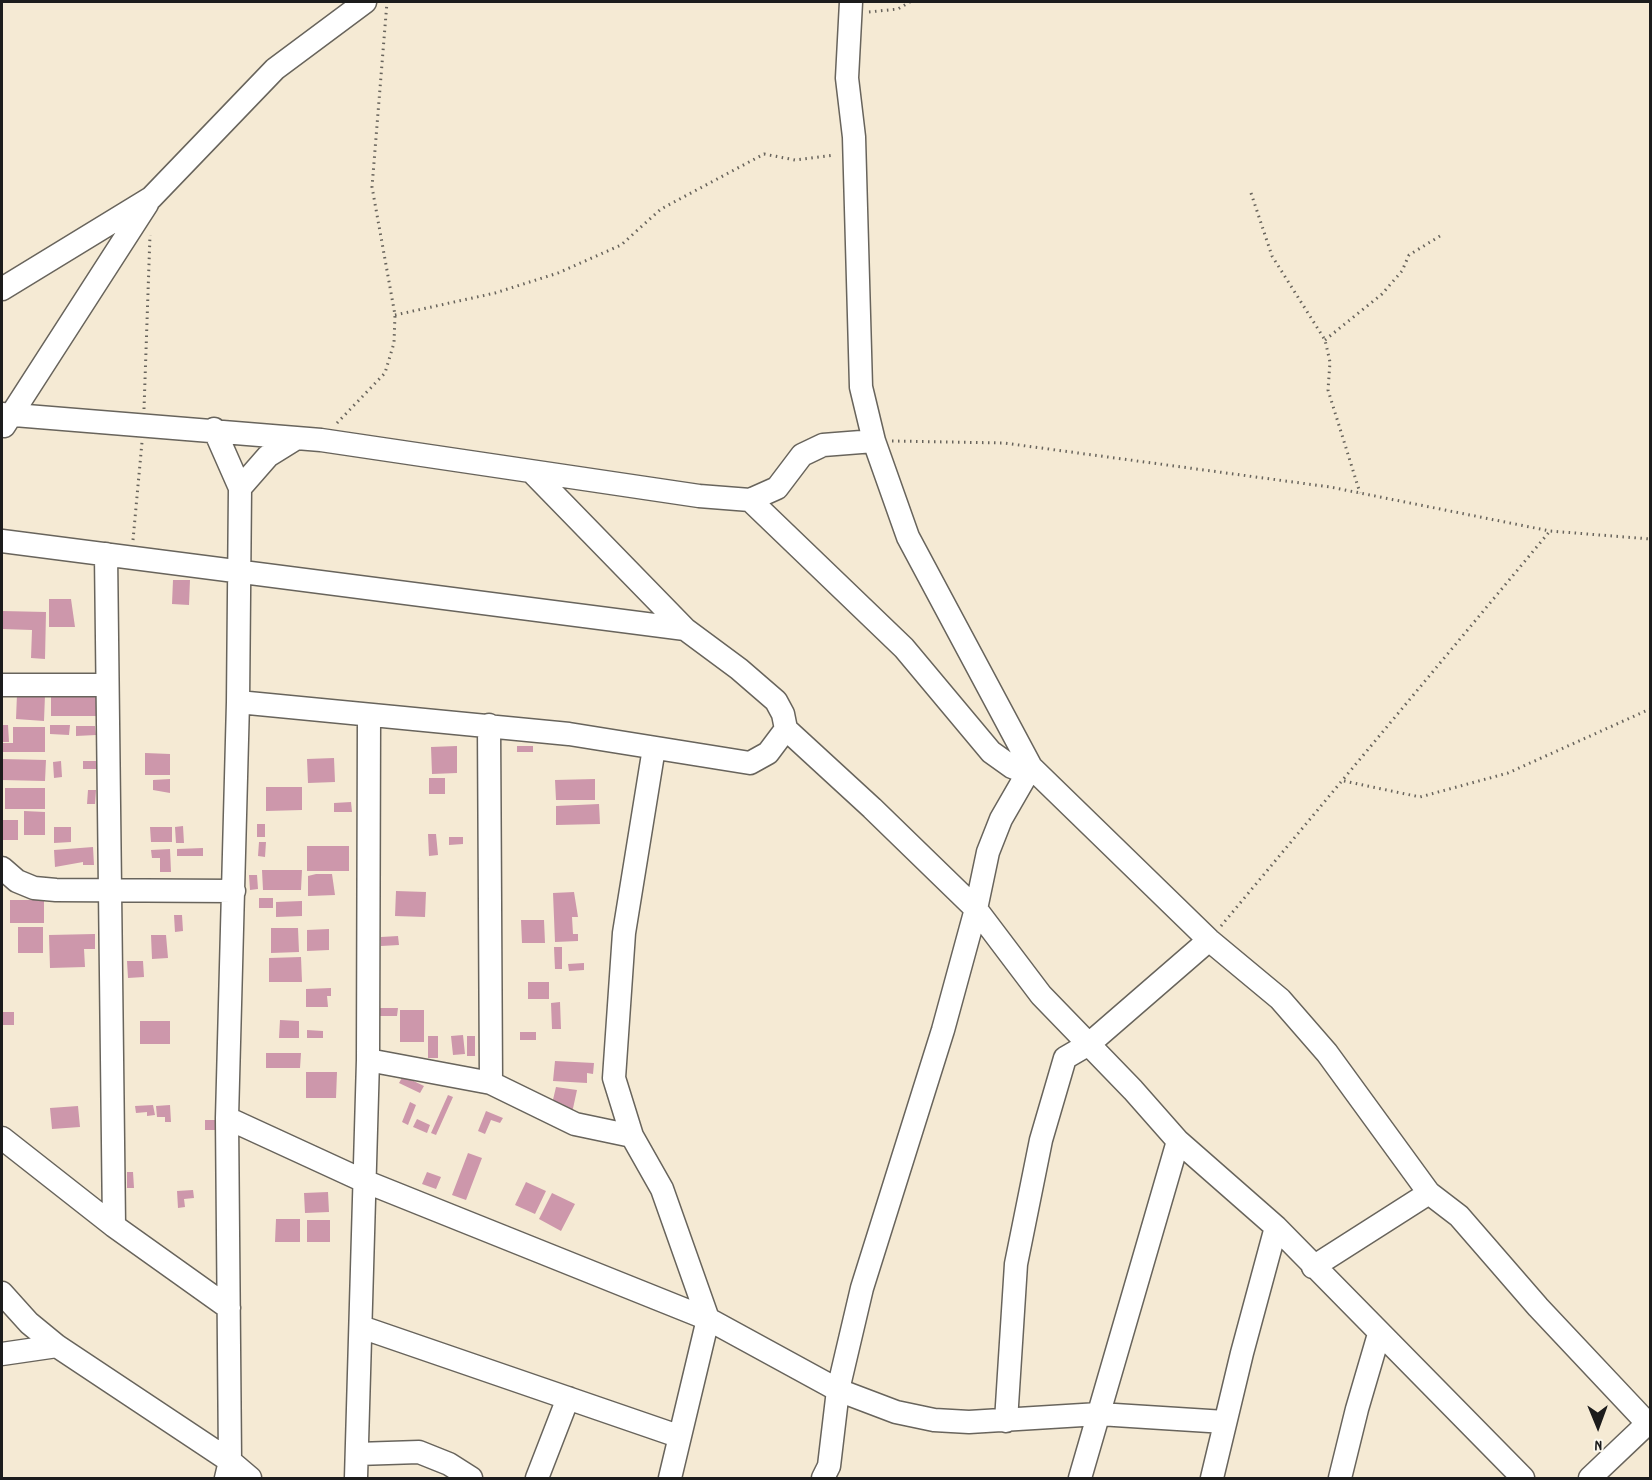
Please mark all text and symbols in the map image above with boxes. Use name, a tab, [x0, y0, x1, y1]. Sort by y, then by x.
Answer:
north arrow	[1568, 1396, 1628, 1456]
text: N	[1594, 1433, 1602, 1456]

